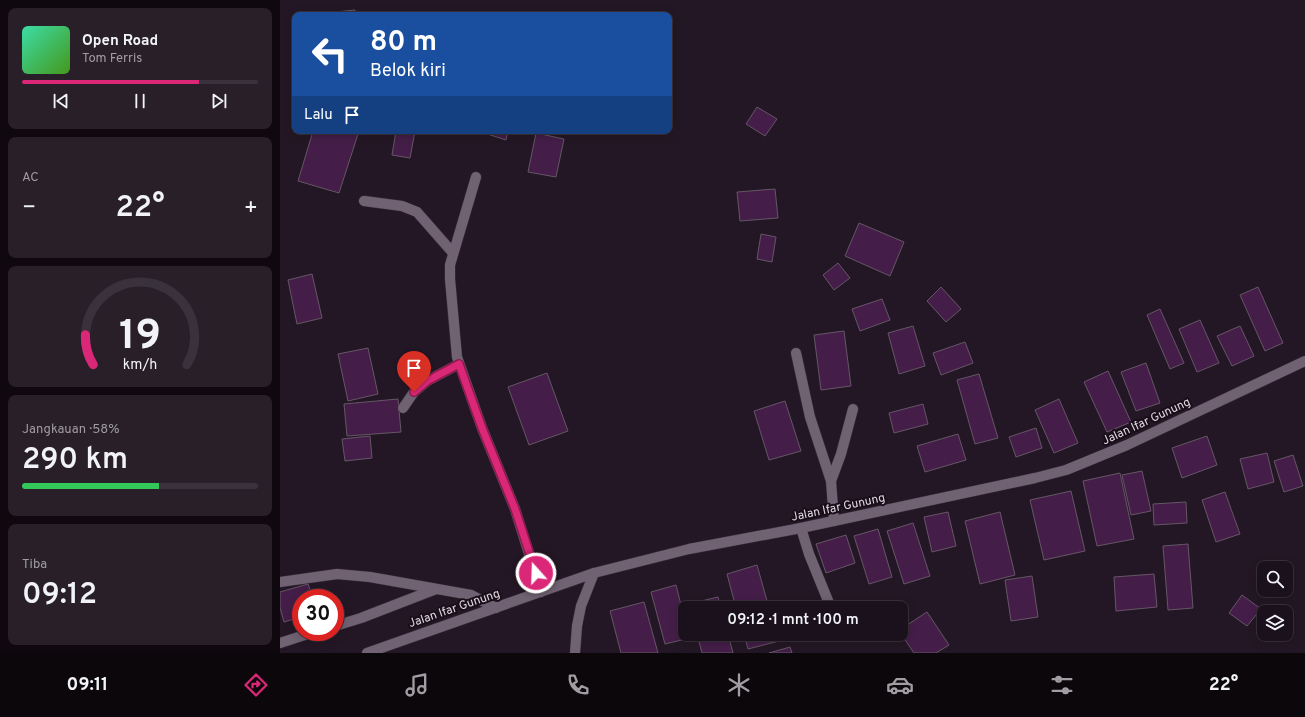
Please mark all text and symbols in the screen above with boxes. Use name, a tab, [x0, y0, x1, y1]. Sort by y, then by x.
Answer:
text: 80 m	[370, 25, 437, 61]
icon: left	[304, 28, 356, 80]
text: Open Road	[82, 32, 158, 51]
text: Tom Ferris	[82, 51, 142, 67]
text: Belok kiri	[370, 60, 446, 83]
icon: previous	[50, 90, 72, 112]
icon: pause	[129, 90, 151, 112]
icon: next	[208, 90, 230, 112]
icon: arrive	[341, 104, 363, 126]
text: Lalu	[304, 106, 333, 125]
text: AC	[22, 170, 39, 186]
text: 22°	[115, 190, 165, 227]
text: −	[22, 195, 36, 222]
text: +	[244, 195, 258, 222]
text: 19	[119, 310, 161, 363]
pin	[397, 351, 431, 392]
text: km/h	[123, 355, 157, 373]
icon: arrive	[403, 357, 425, 379]
street label: Jalan Ifar Gunung	[1100, 394, 1193, 449]
text: Jangkauan · 58%	[22, 422, 120, 438]
text: 290 km	[22, 442, 128, 479]
street label: Jalan Ifar Gunung	[790, 490, 887, 526]
position arrow	[515, 552, 557, 594]
text: Tiba	[22, 557, 47, 573]
map controls	[1257, 561, 1293, 641]
button: search	[1257, 561, 1293, 597]
text: 09:12	[22, 577, 97, 614]
street label: Jalan Ifar Gunung	[406, 586, 502, 632]
speed limit sign: 30	[292, 589, 344, 641]
button: layers	[1257, 605, 1293, 641]
text: 09:12 · 1 mnt · 100 m	[727, 611, 859, 630]
icon: directions	[242, 671, 270, 699]
icon: music	[403, 671, 431, 699]
icon: phone	[564, 671, 592, 699]
icon: climate	[725, 671, 753, 699]
icon: car	[886, 671, 914, 699]
icon: filters	[1048, 671, 1076, 699]
text: 09:11	[67, 674, 108, 697]
text: 22°	[1209, 674, 1238, 697]

